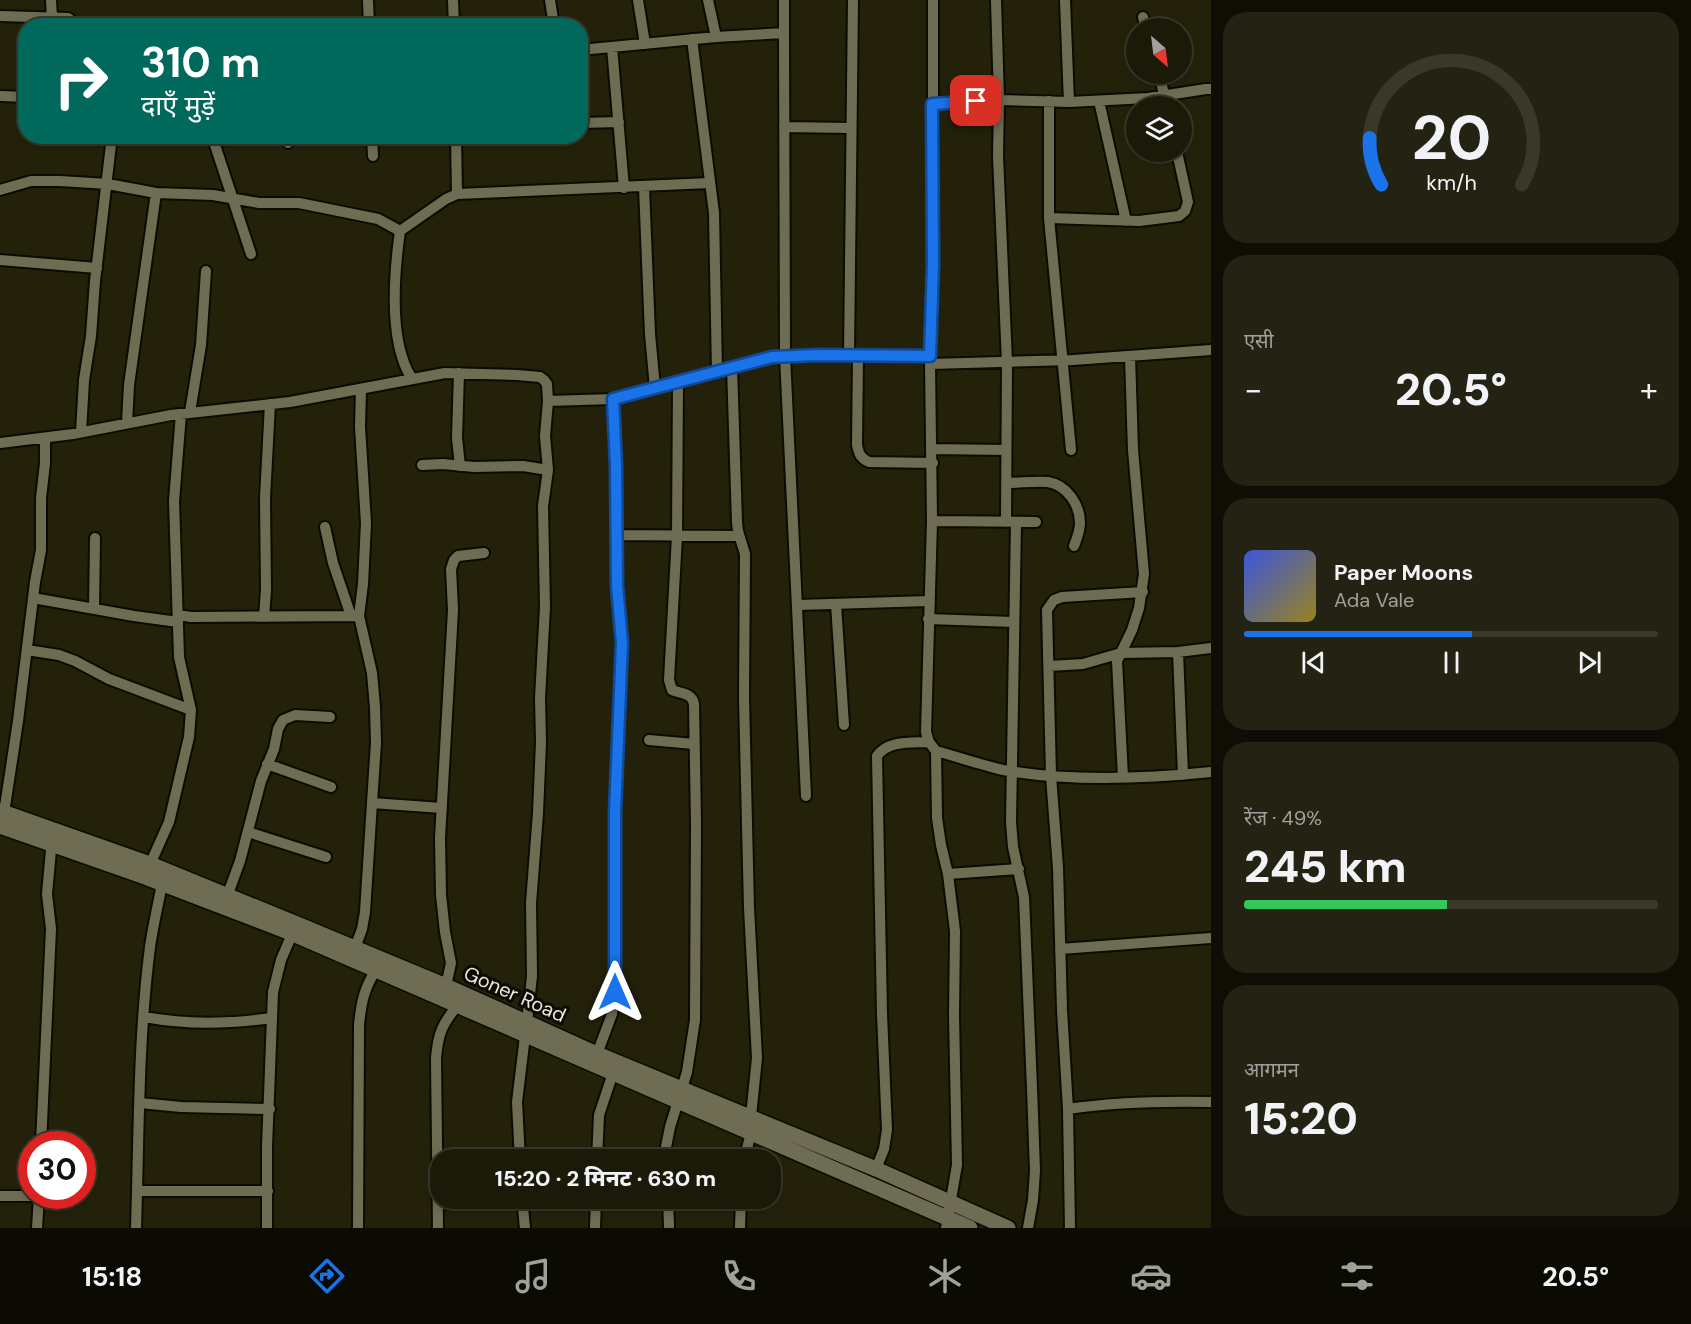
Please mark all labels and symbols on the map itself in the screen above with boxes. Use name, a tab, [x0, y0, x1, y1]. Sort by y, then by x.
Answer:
north arrow	[1126, 18, 1192, 84]
pin	[950, 75, 1001, 126]
street label: Goner Road	[460, 960, 570, 1028]
position arrow	[583, 960, 647, 1024]
speed limit sign: 30	[18, 1131, 96, 1209]

